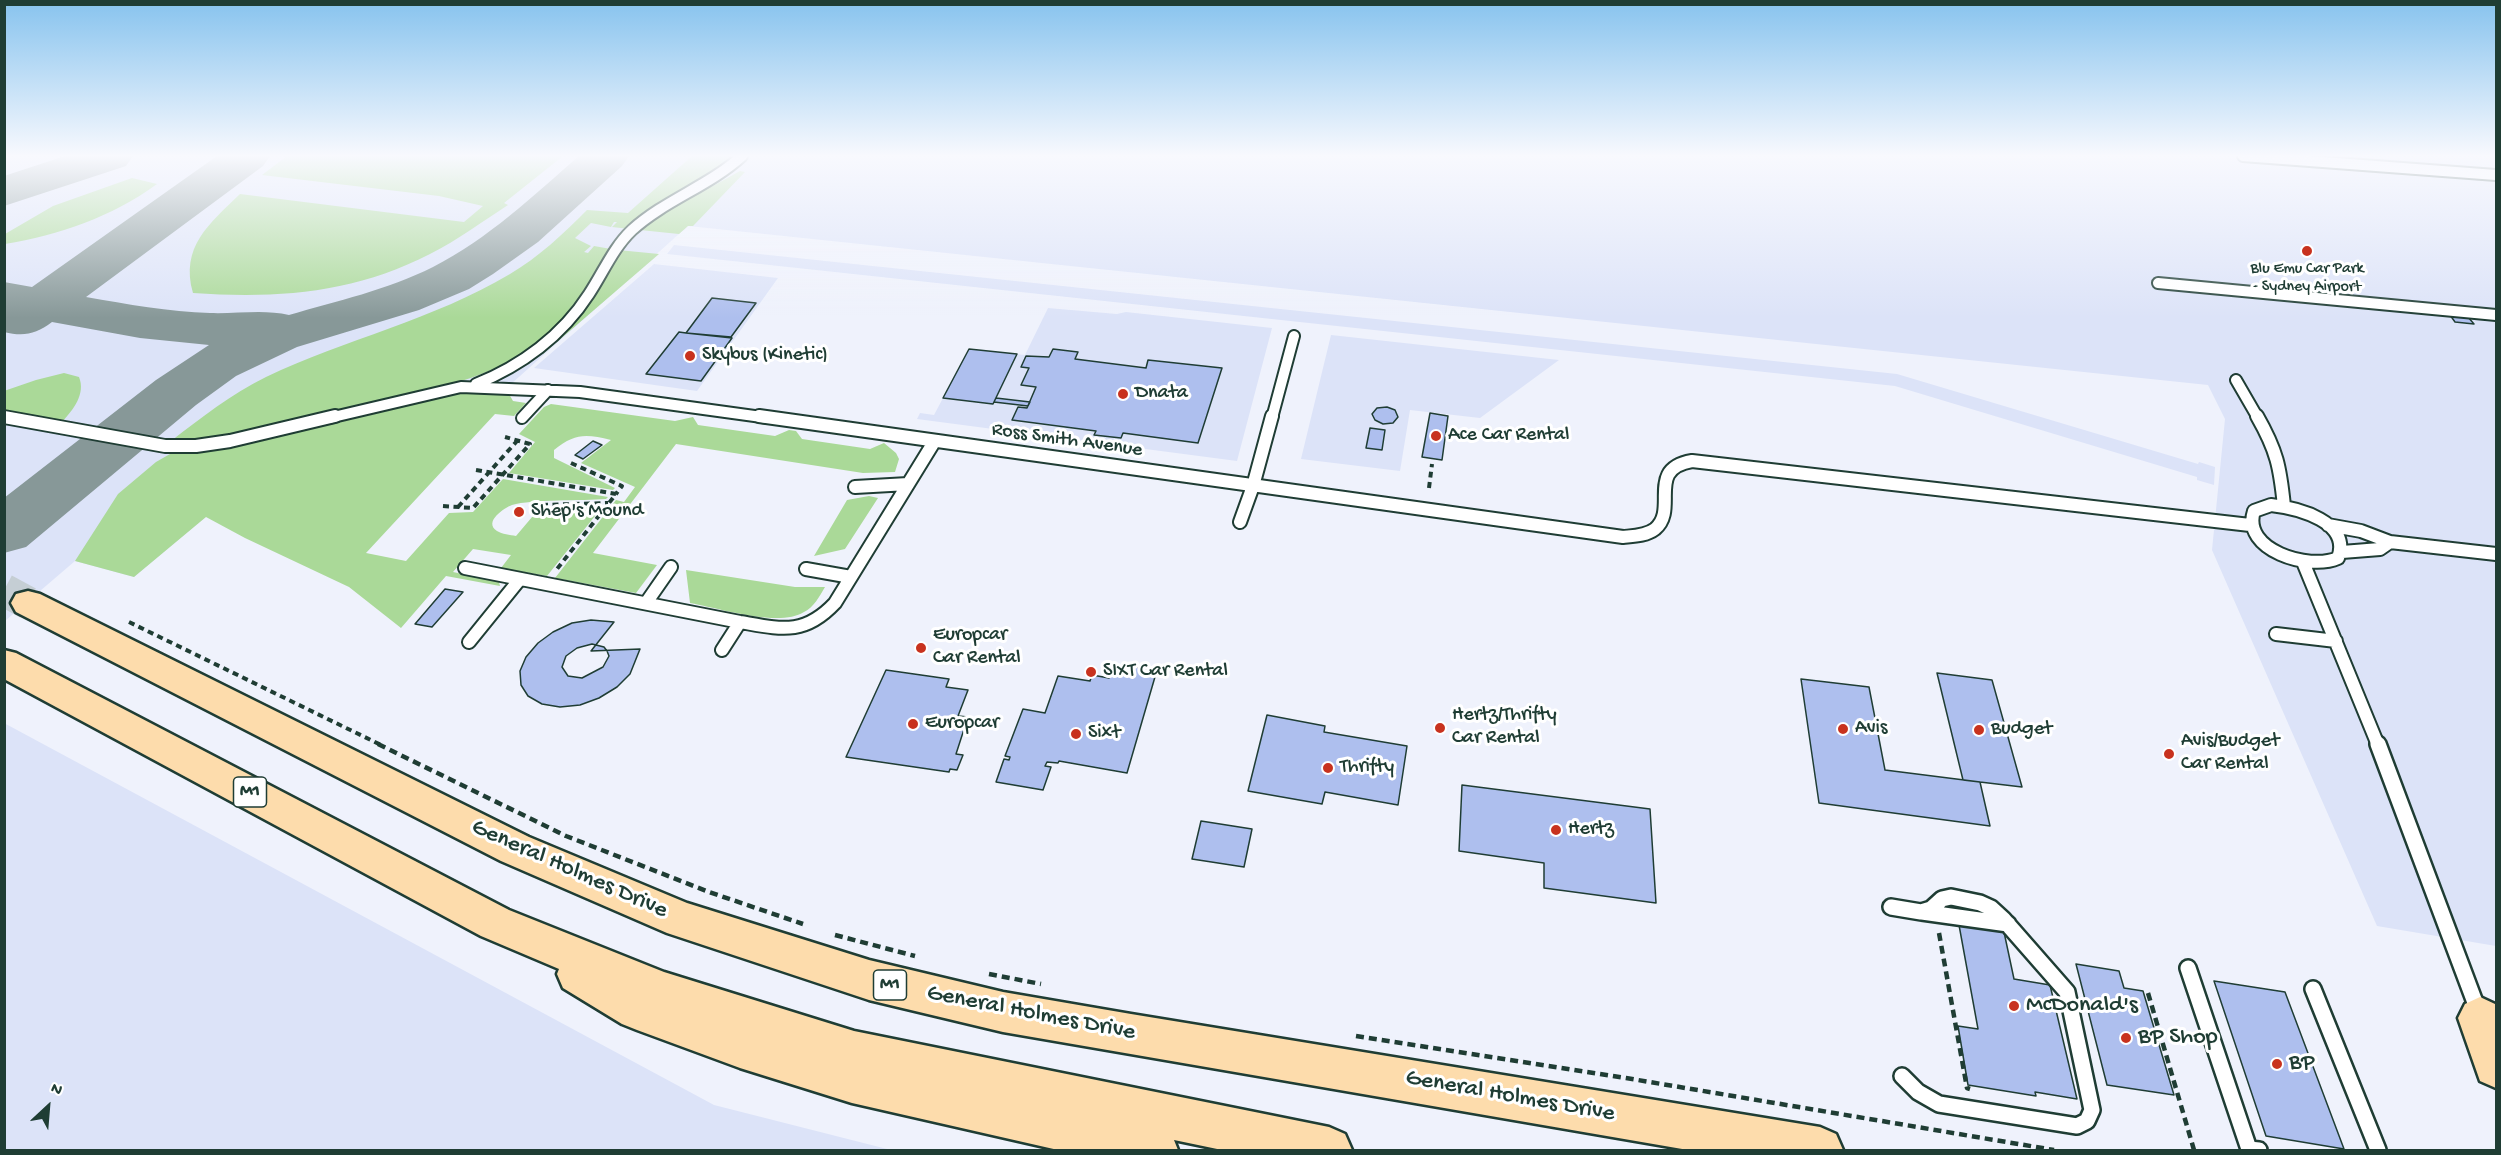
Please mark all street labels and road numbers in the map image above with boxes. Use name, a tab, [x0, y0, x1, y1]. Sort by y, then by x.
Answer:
street label: Ross Smith Avenue	[990, 419, 1144, 463]
road number: M1	[234, 777, 266, 807]
street label: General Holmes Drive	[466, 814, 672, 926]
road number: M1	[874, 970, 906, 1000]
street label: General Holmes Drive	[924, 980, 1138, 1048]
street label: General Holmes Drive	[1403, 1064, 1617, 1130]

